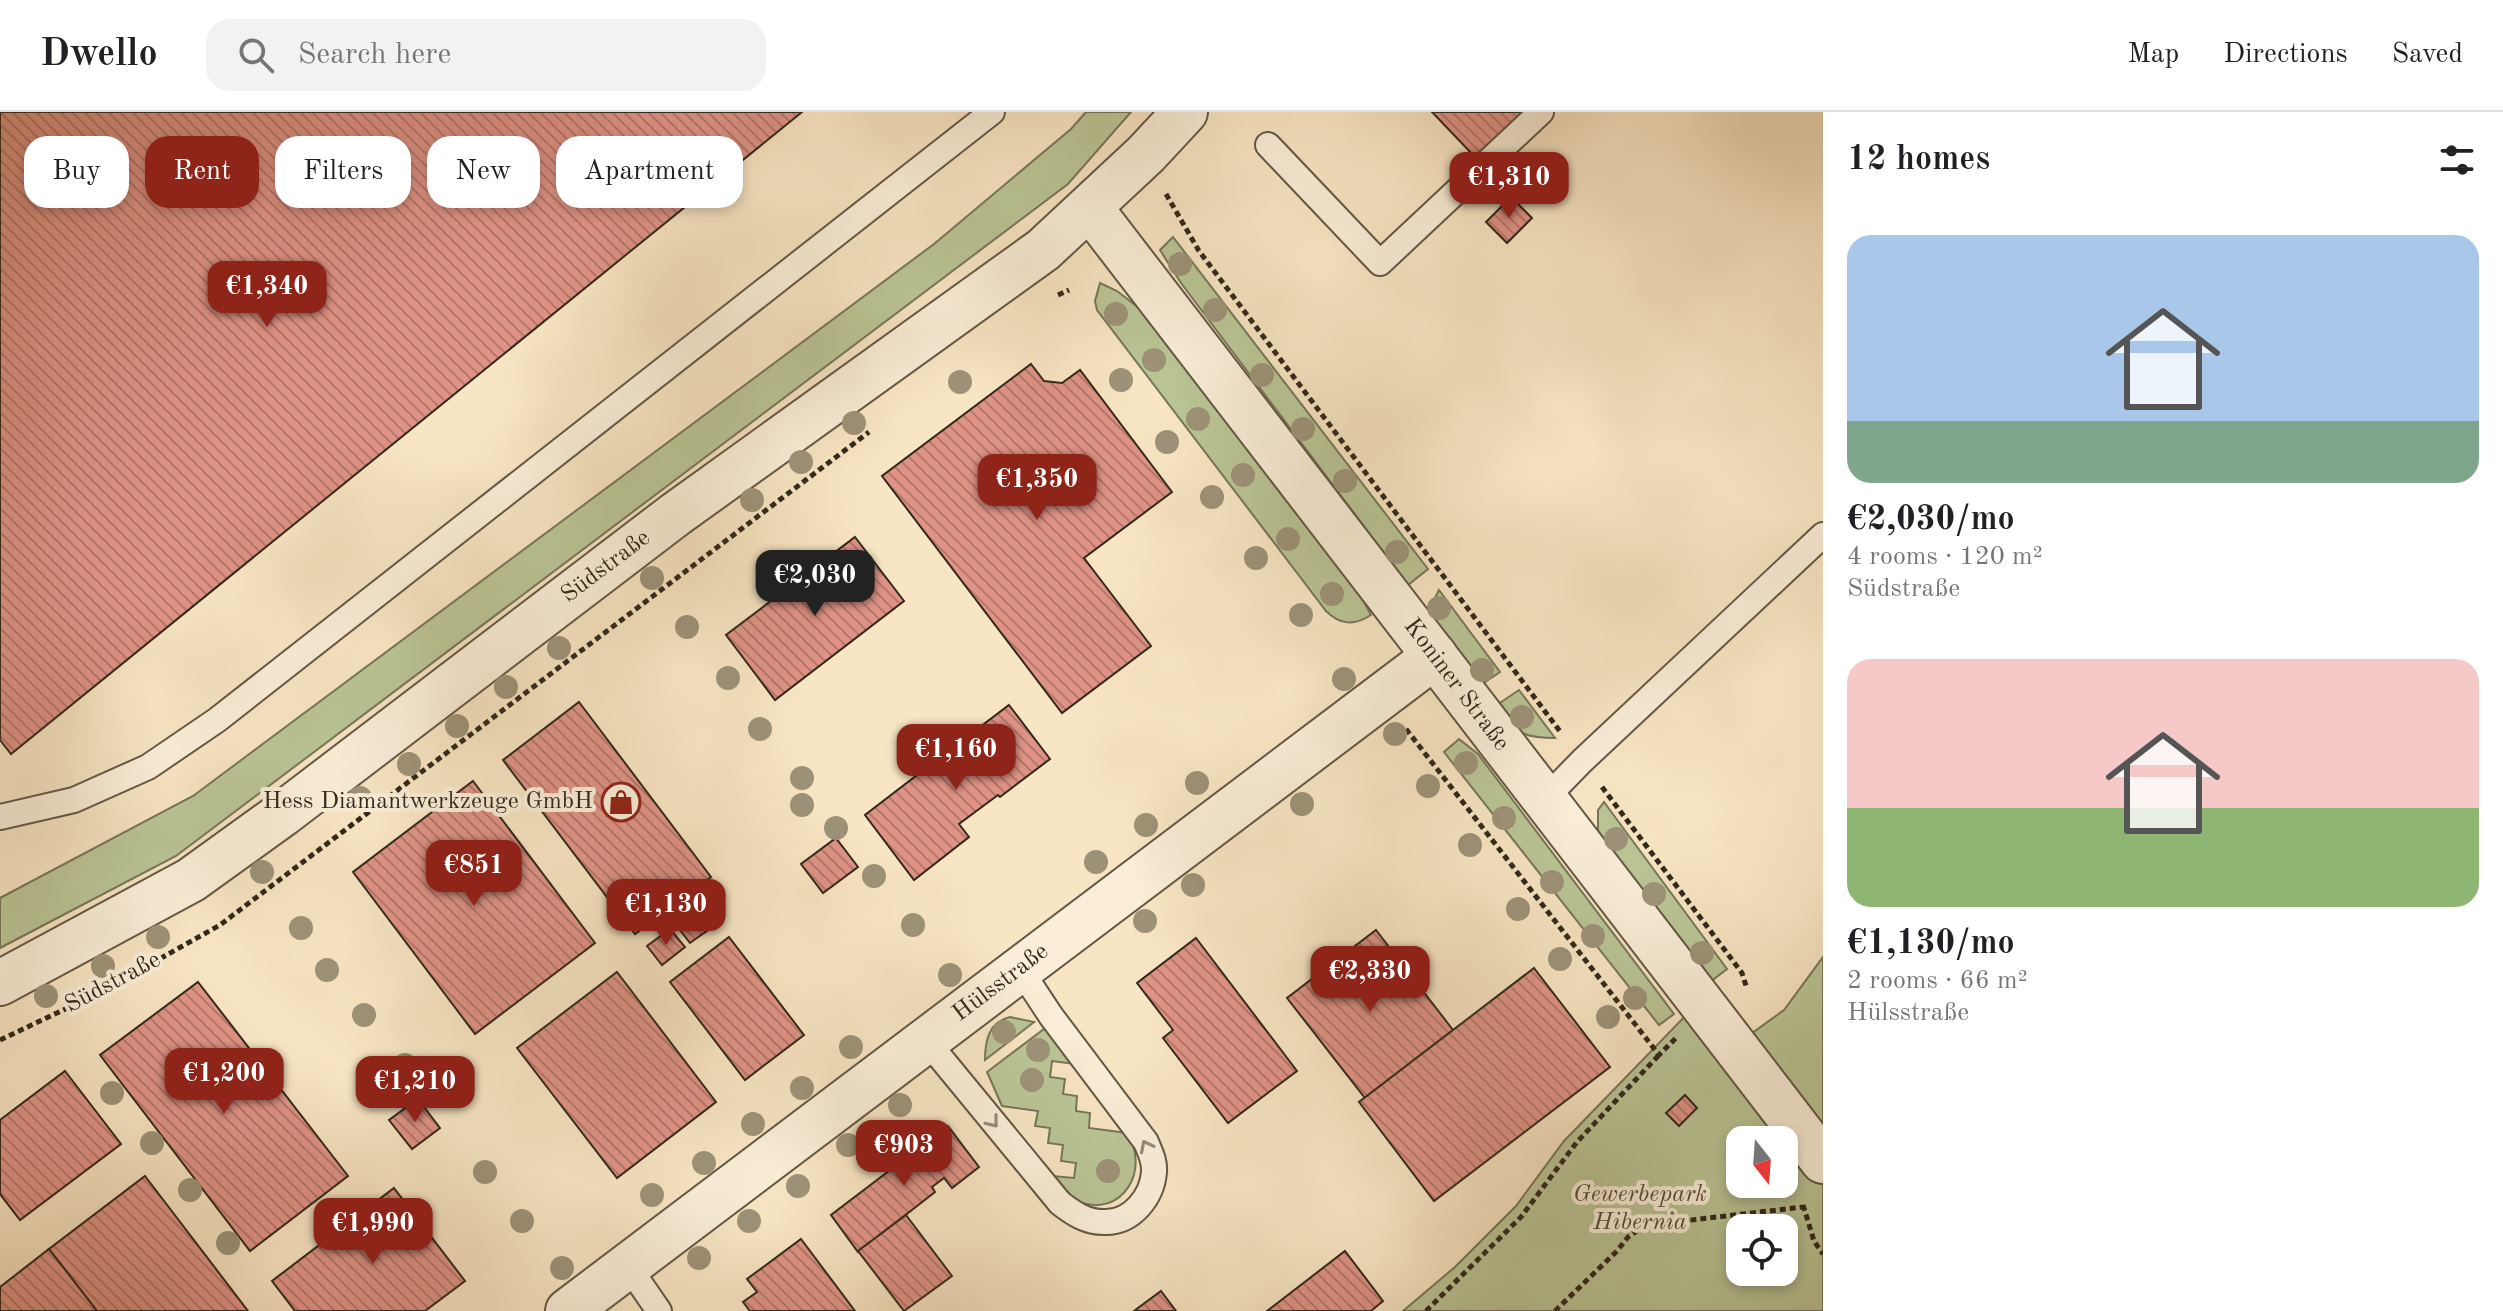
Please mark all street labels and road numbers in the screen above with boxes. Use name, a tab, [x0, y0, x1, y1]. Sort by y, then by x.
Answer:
street label: Südstraße	[557, 526, 655, 608]
street label: Koniner Straße	[1399, 614, 1513, 756]
street label: Hülsstraße	[949, 939, 1053, 1027]
street label: Südstraße	[61, 948, 165, 1018]

